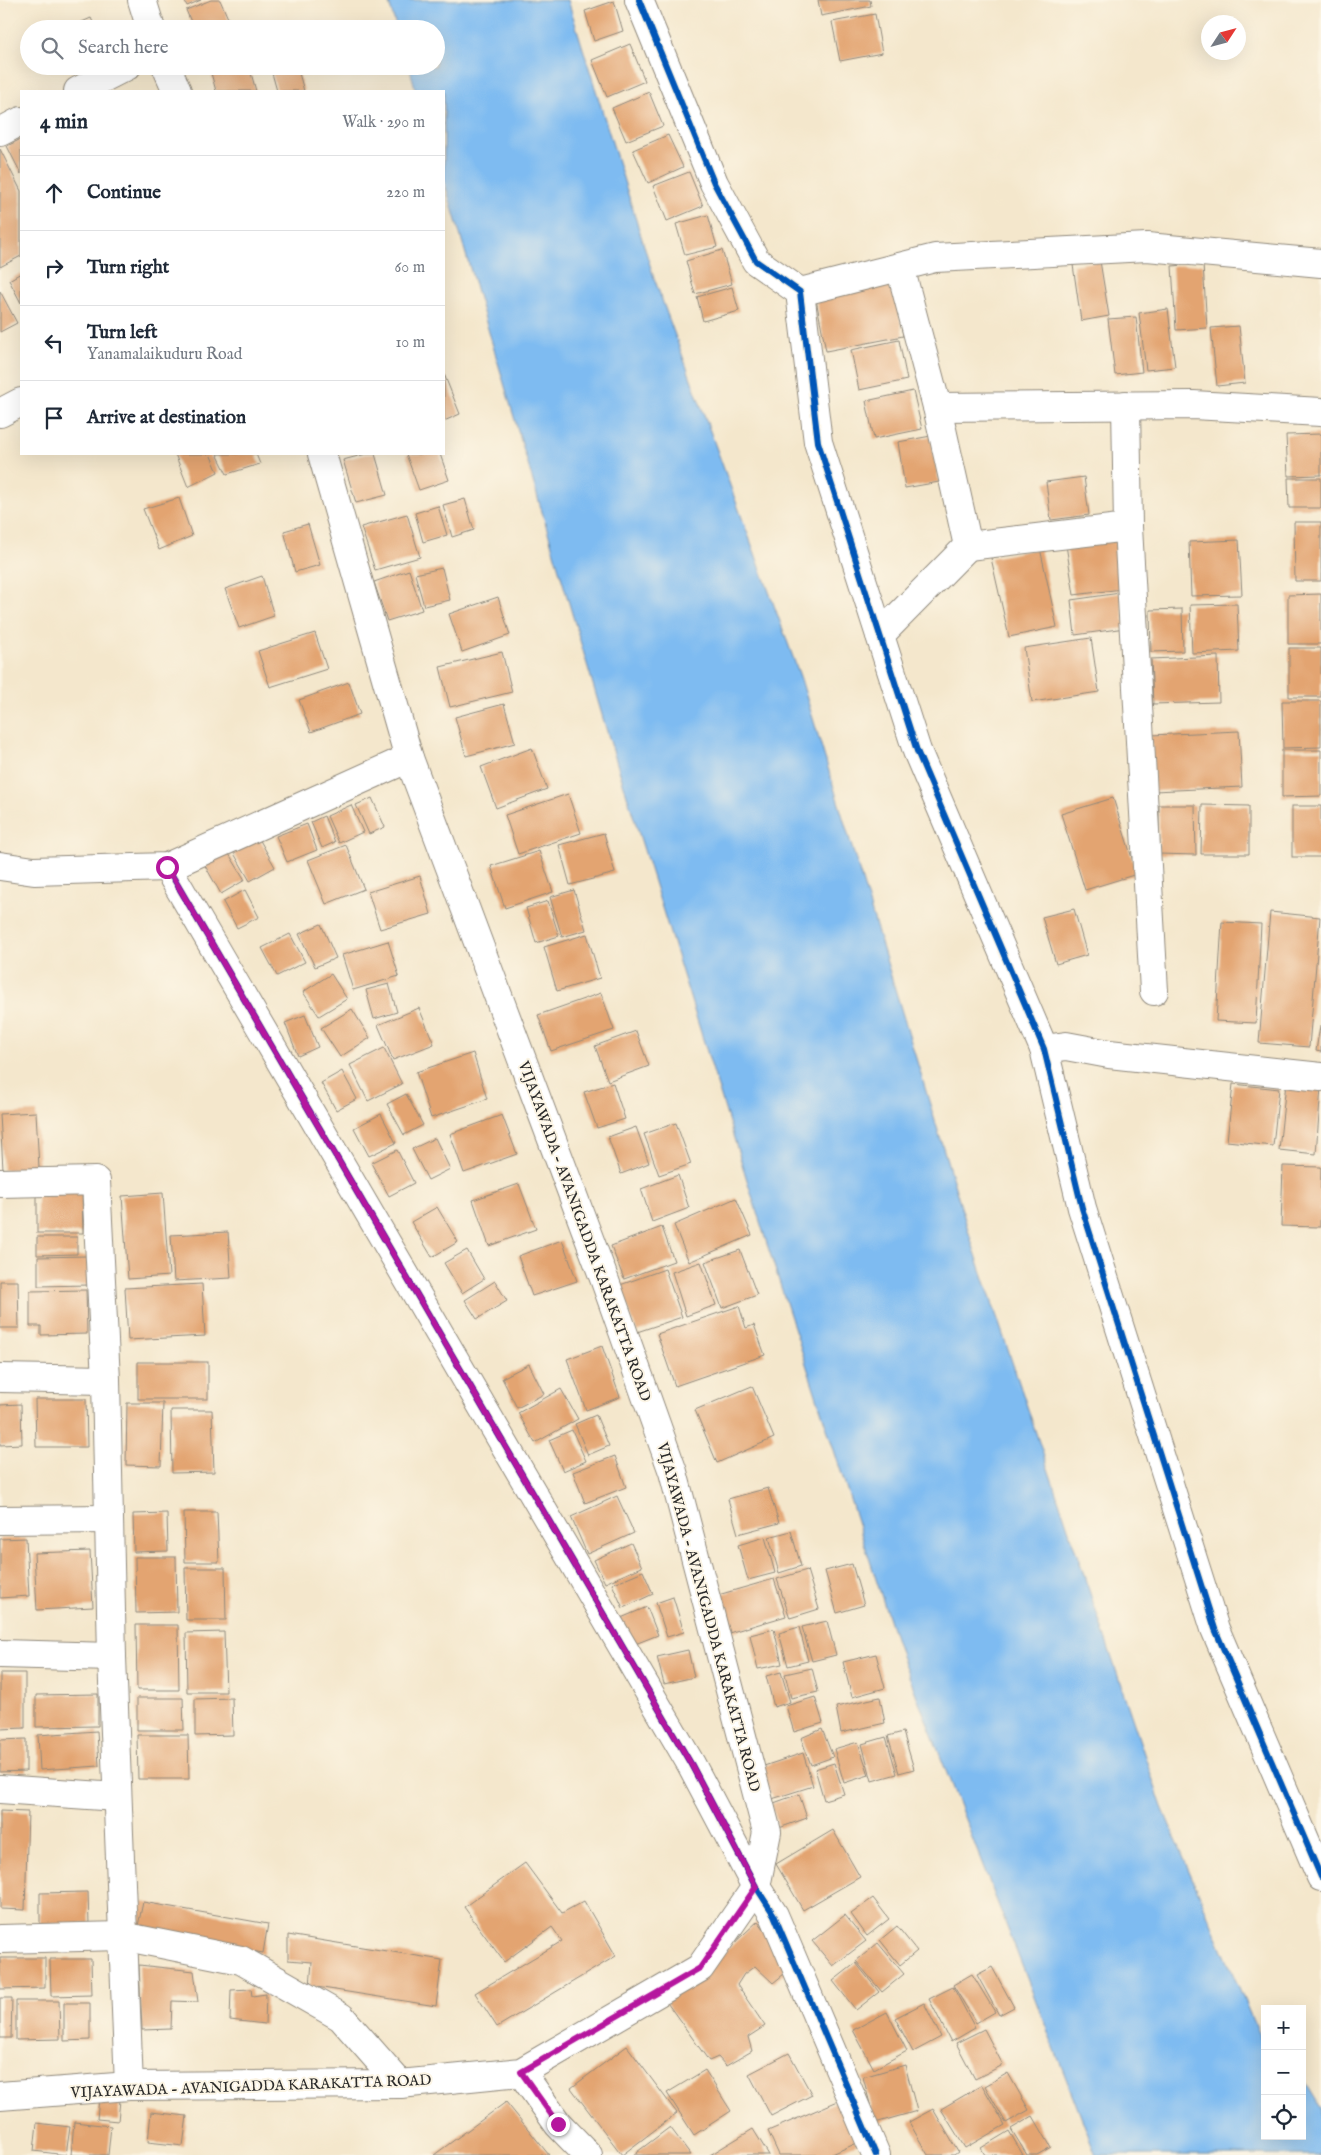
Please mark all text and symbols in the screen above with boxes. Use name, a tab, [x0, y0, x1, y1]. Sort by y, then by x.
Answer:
north arrow	[1201, 15, 1246, 60]
search box	[20, 20, 445, 75]
icon: search	[38, 34, 66, 62]
text: Search here	[78, 36, 169, 60]
text: 4 min	[40, 109, 88, 136]
text: Walk · 290 m	[342, 113, 425, 133]
icon: ahead	[40, 179, 68, 207]
text: Continue	[87, 181, 161, 205]
text: 220 m	[386, 183, 425, 203]
icon: right	[40, 254, 68, 282]
text: Turn right	[87, 256, 169, 280]
text: 60 m	[395, 258, 425, 278]
text: Turn left	[87, 321, 158, 345]
icon: left	[40, 329, 68, 357]
text: 10 m	[395, 333, 425, 353]
text: Yanamalaikuduru Road	[87, 345, 242, 365]
icon: arrive	[40, 404, 68, 432]
text: Arrive at destination	[87, 406, 246, 430]
route start	[156, 856, 179, 879]
street label: VIJAYAWADA - AVANIGADDA KARAKATTA ROAD	[514, 1057, 655, 1404]
street label: VIJAYAWADA - AVANIGADDA KARAKATTA ROAD	[652, 1439, 764, 1794]
map controls	[1261, 2005, 1306, 2140]
button: +	[1261, 2005, 1306, 2050]
button: −	[1261, 2050, 1306, 2095]
street label: VIJAYAWADA - AVANIGADDA KARAKATTA ROAD	[69, 2071, 432, 2102]
button: locate	[1261, 2095, 1306, 2140]
route end	[547, 2113, 570, 2136]

